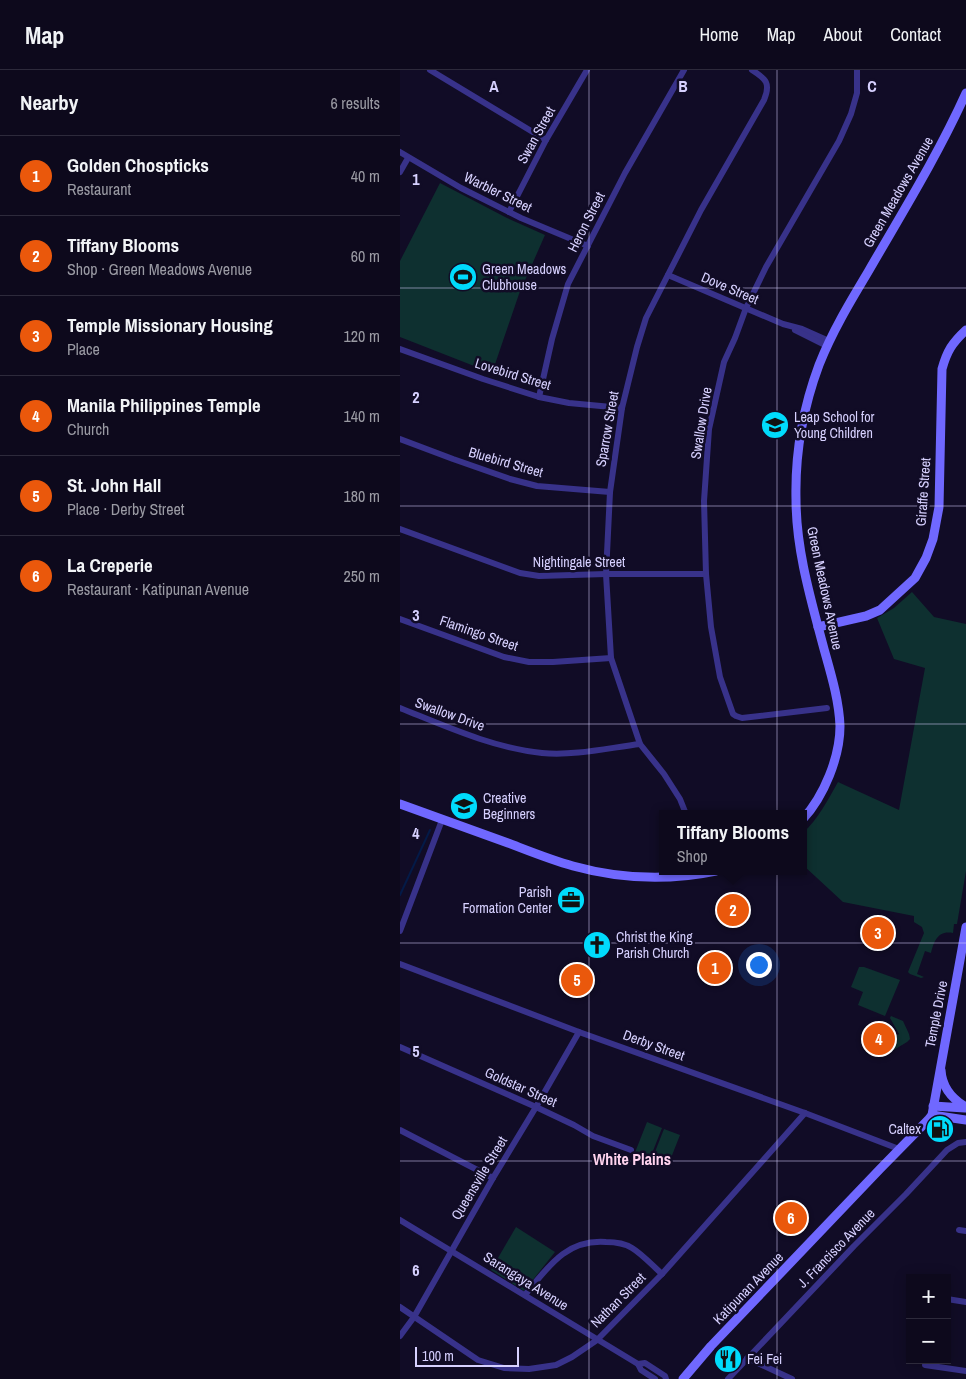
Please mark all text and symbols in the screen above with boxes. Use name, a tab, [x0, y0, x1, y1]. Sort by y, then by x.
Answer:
text: Map	[25, 19, 64, 51]
text: Home	[699, 22, 739, 47]
text: Map	[767, 22, 796, 47]
text: About	[824, 22, 862, 47]
text: Contact	[890, 22, 941, 47]
text: A	[489, 75, 499, 97]
text: B	[678, 75, 688, 97]
text: C	[867, 75, 877, 97]
text: Nearby	[20, 88, 78, 117]
text: 6 results	[330, 92, 380, 114]
street label: Swan Street	[513, 103, 559, 167]
street label: Green Meadows Avenue	[859, 133, 937, 251]
text: Golden Chospticks	[67, 152, 209, 178]
text: 1	[32, 165, 40, 187]
text: 40 m	[351, 165, 380, 187]
text: 1	[412, 168, 420, 190]
street label: Warbler Street	[461, 168, 535, 216]
text: Restaurant	[67, 178, 131, 200]
street label: Heron Street	[563, 189, 609, 255]
text: Tiffany Blooms	[67, 232, 179, 258]
text: 2	[32, 245, 40, 267]
text: 60 m	[351, 245, 380, 267]
text: Shop · Green Meadows Avenue	[67, 258, 252, 280]
place label: Green Meadows Clubhouse	[482, 260, 566, 294]
sports icon: Green Meadows Clubhouse	[448, 262, 478, 292]
street label: Dove Street	[699, 268, 761, 308]
text: Temple Missionary Housing	[67, 312, 273, 338]
text: 3	[32, 325, 40, 347]
text: 120 m	[344, 325, 380, 347]
text: Place	[67, 338, 100, 360]
street label: Lovebird Street	[473, 354, 553, 394]
text: 2	[412, 386, 420, 408]
street label: Swallow Drive	[686, 386, 716, 460]
street label: Sparrow Street	[591, 390, 623, 468]
text: Manila Philippines Temple	[67, 392, 261, 418]
text: 4	[32, 405, 40, 427]
text: 140 m	[344, 405, 380, 427]
place label: Leap School for Young Children	[794, 408, 875, 442]
school or university icon: Leap School for Young Children	[760, 410, 790, 440]
text: Church	[67, 418, 109, 440]
street label: Bluebird Street	[467, 443, 545, 481]
street label: Giraffe Street	[912, 457, 934, 527]
text: St. John Hall	[67, 472, 161, 498]
text: 5	[32, 485, 40, 507]
text: 180 m	[344, 485, 380, 507]
text: Place · Derby Street	[67, 498, 184, 520]
street label: Green Meadows Avenue	[803, 525, 847, 651]
text: La Creperie	[67, 552, 153, 578]
street label: Nightingale Street	[533, 553, 625, 571]
text: 6	[32, 565, 40, 587]
text: 250 m	[344, 565, 380, 587]
text: Restaurant · Katipunan Avenue	[67, 578, 249, 600]
text: 3	[412, 604, 420, 626]
street label: Flamingo Street	[437, 611, 521, 655]
street label: Swallow Drive	[413, 693, 487, 735]
place label: Creative Beginners	[483, 789, 536, 823]
school or university icon: Creative Beginners	[449, 791, 479, 821]
popup	[659, 810, 807, 875]
text: Tiffany Blooms	[677, 819, 789, 845]
text: 4	[412, 822, 420, 844]
text: Shop	[677, 845, 708, 867]
place label: Parish Formation Center	[463, 883, 552, 917]
office icon: Parish Formation Center	[556, 885, 586, 915]
pin: 2	[717, 891, 749, 929]
pin: 3	[862, 914, 894, 952]
place label: Christ the King Parish Church	[616, 928, 693, 962]
church icon: Christ the King Parish Church	[582, 930, 612, 960]
pin: 1	[699, 949, 731, 987]
your location	[746, 952, 772, 978]
pin: 5	[561, 961, 593, 999]
street label: Temple Drive	[921, 979, 951, 1049]
pin: 4	[863, 1020, 895, 1058]
street label: Derby Street	[621, 1026, 687, 1064]
text: 5	[412, 1040, 420, 1062]
street label: Goldstar Street	[482, 1063, 560, 1111]
fuel station icon: Caltex	[925, 1114, 955, 1144]
place label: Caltex	[888, 1120, 921, 1138]
street label: Queensville Street	[447, 1133, 511, 1223]
district label: White Plains	[593, 1148, 671, 1170]
pin: 6	[775, 1199, 807, 1237]
street label: J. Francisco Avenue	[793, 1204, 879, 1292]
street label: Sarangaya Avenue	[480, 1248, 572, 1314]
street label: Katipunan Avenue	[709, 1248, 787, 1328]
text: 6	[412, 1259, 420, 1281]
street label: Nathan Street	[587, 1269, 649, 1331]
map controls	[906, 1274, 951, 1364]
button: +	[906, 1274, 951, 1319]
button: −	[906, 1319, 951, 1364]
scale bar	[415, 1344, 519, 1367]
restaurant icon: Fei Fei	[713, 1344, 743, 1374]
text: 100 m	[422, 1347, 454, 1365]
place label: Fei Fei	[747, 1350, 782, 1368]

